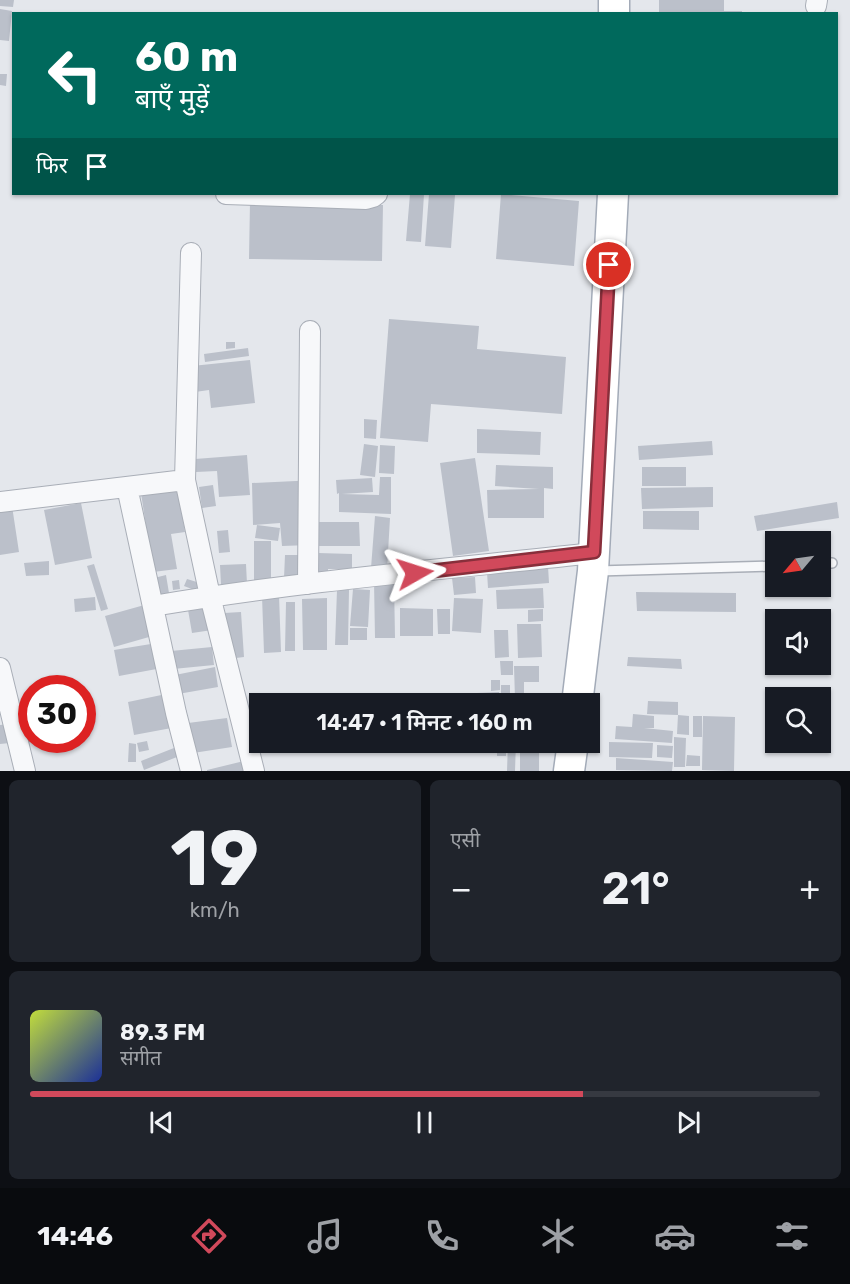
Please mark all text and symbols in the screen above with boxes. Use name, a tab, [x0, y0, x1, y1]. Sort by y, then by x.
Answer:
text: 60 m	[135, 32, 238, 82]
icon: left	[36, 36, 114, 114]
text: बाएँ मुड़ें	[135, 83, 210, 115]
icon: arrive	[80, 150, 113, 183]
text: फिर	[36, 152, 68, 179]
pin	[583, 239, 634, 290]
icon: arrive	[592, 248, 625, 281]
north arrow	[765, 531, 831, 597]
map controls	[765, 531, 831, 753]
position arrow	[383, 541, 447, 605]
button: sound	[765, 609, 831, 675]
speed limit sign: 30	[18, 675, 96, 753]
button: search	[765, 687, 831, 753]
text: 14:47 · 1 मिनट · 160 m	[316, 709, 533, 736]
text: 19	[170, 812, 259, 905]
text: एसी	[451, 828, 480, 852]
text: 21°	[602, 862, 670, 915]
text: −	[451, 869, 472, 908]
text: +	[799, 869, 820, 908]
text: km/h	[190, 898, 240, 922]
text: 89.3 FM	[120, 1019, 205, 1046]
text: संगीत	[120, 1046, 161, 1070]
icon: previous	[145, 1106, 178, 1139]
icon: pause	[408, 1106, 441, 1139]
icon: next	[672, 1106, 705, 1139]
icon: directions	[188, 1215, 230, 1257]
icon: music	[304, 1215, 346, 1257]
icon: phone	[421, 1215, 463, 1257]
icon: climate	[537, 1215, 579, 1257]
icon: car	[654, 1215, 696, 1257]
icon: filters	[771, 1215, 813, 1257]
text: 14:46	[37, 1220, 113, 1252]

